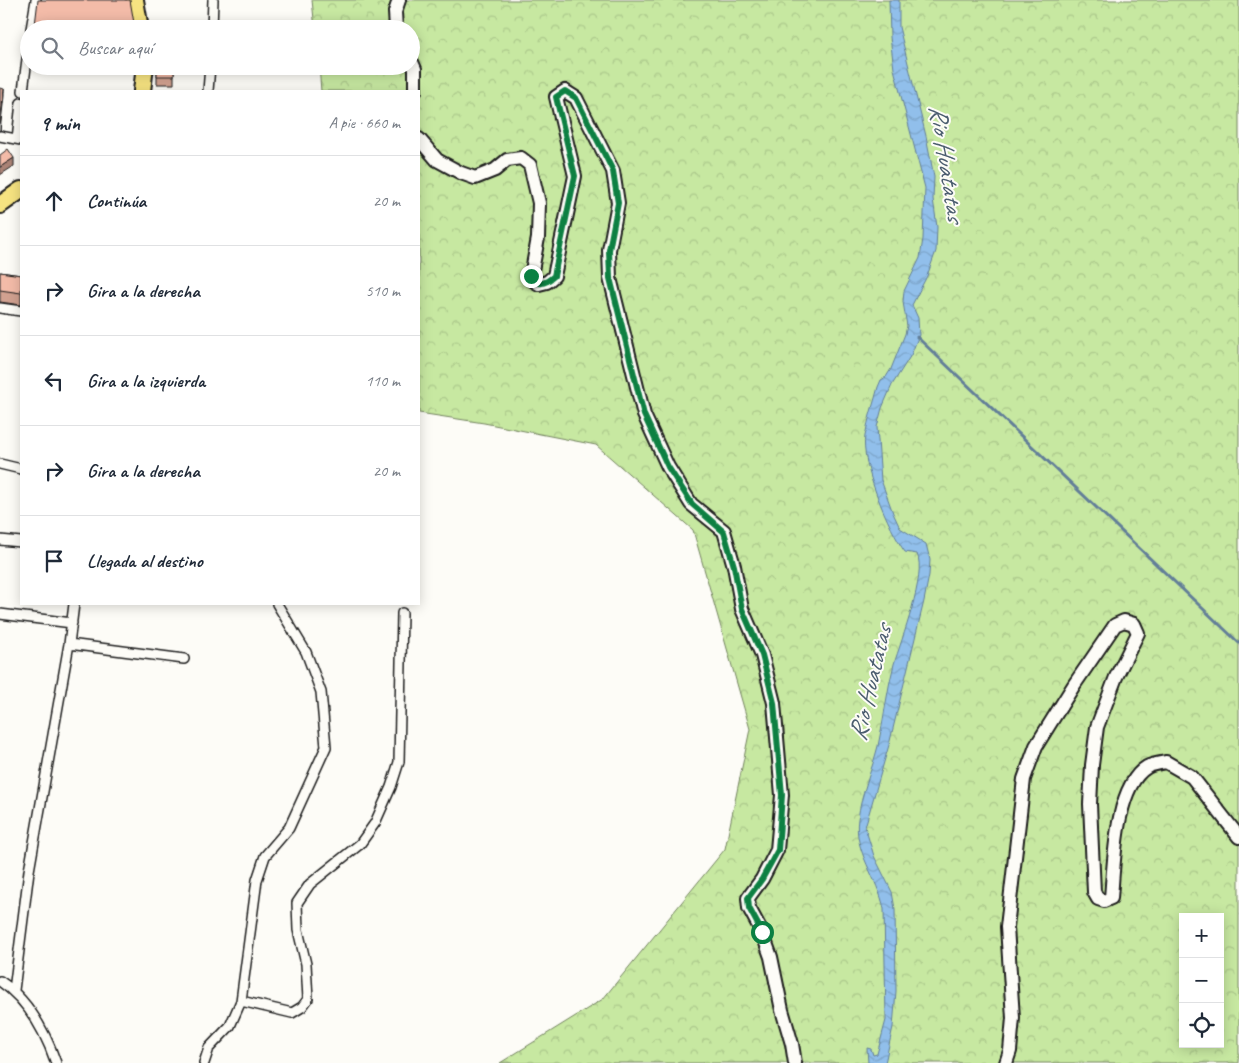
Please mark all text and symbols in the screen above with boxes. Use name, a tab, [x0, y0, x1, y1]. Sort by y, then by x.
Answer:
search box	[20, 20, 420, 75]
icon: search	[38, 34, 66, 62]
text: Buscar aquí	[78, 36, 152, 60]
water label: Rio Huatatas	[922, 103, 973, 227]
text: 9 min	[40, 110, 80, 136]
text: A pie · 660 m	[329, 113, 400, 133]
icon: ahead	[40, 187, 68, 215]
text: Continúa	[87, 189, 146, 213]
text: 20 m	[373, 191, 400, 211]
route end	[520, 265, 543, 288]
icon: right	[40, 277, 68, 305]
text: Gira a la derecha	[87, 279, 200, 303]
text: 510 m	[366, 281, 400, 301]
icon: left	[40, 367, 68, 395]
text: Gira a la izquierda	[87, 369, 205, 393]
text: 110 m	[366, 371, 400, 391]
icon: right	[40, 457, 68, 485]
text: Gira a la derecha	[87, 459, 200, 483]
text: 20 m	[373, 461, 400, 481]
icon: arrive	[40, 547, 68, 575]
text: Llegada al destino	[87, 549, 203, 573]
water label: Rio Huatatas	[841, 618, 900, 744]
map controls	[1179, 913, 1224, 1048]
button: +	[1179, 913, 1224, 958]
route start	[751, 921, 774, 944]
button: −	[1179, 958, 1224, 1003]
button: locate	[1179, 1003, 1224, 1048]

